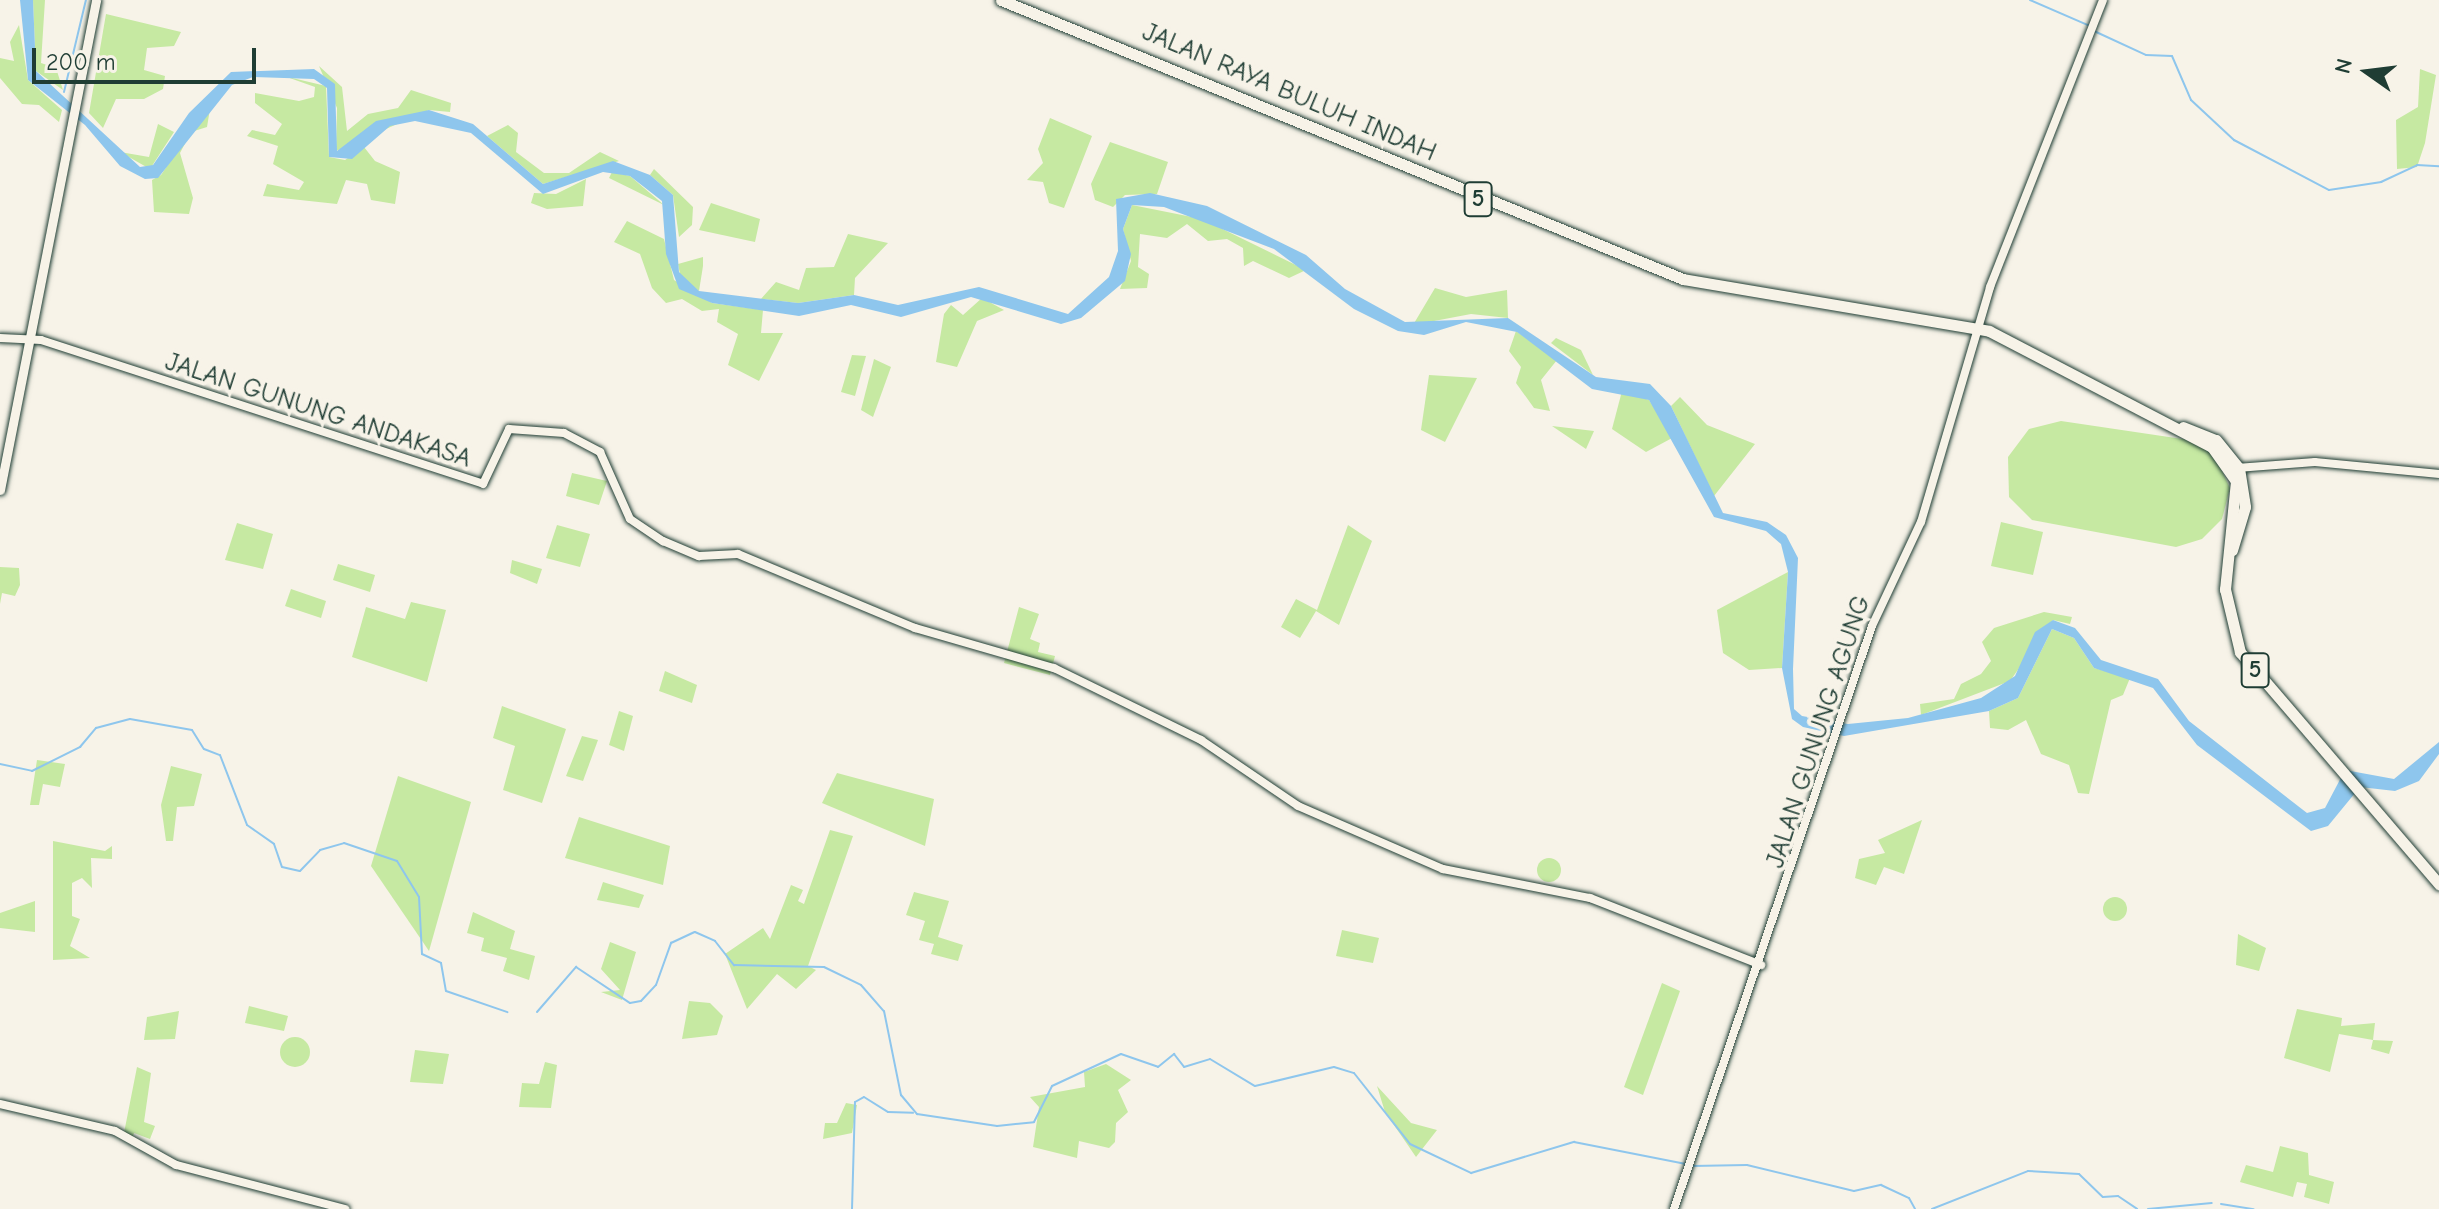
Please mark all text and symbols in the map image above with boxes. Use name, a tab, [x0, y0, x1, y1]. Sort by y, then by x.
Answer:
street label: JALAN RAYA BULUH INDAH	[1137, 17, 1441, 169]
scale bar	[36, 32, 260, 82]
north arrow	[2327, 32, 2407, 112]
text: 200 m	[46, 48, 116, 76]
text: N	[2329, 56, 2358, 76]
road number: 5	[1462, 179, 1494, 219]
street label: JALAN GUNUNG ANDAKASA	[161, 347, 475, 475]
street label: JALAN GUNUNG AGUNG	[1760, 592, 1878, 872]
road number: 5	[2239, 650, 2271, 690]

